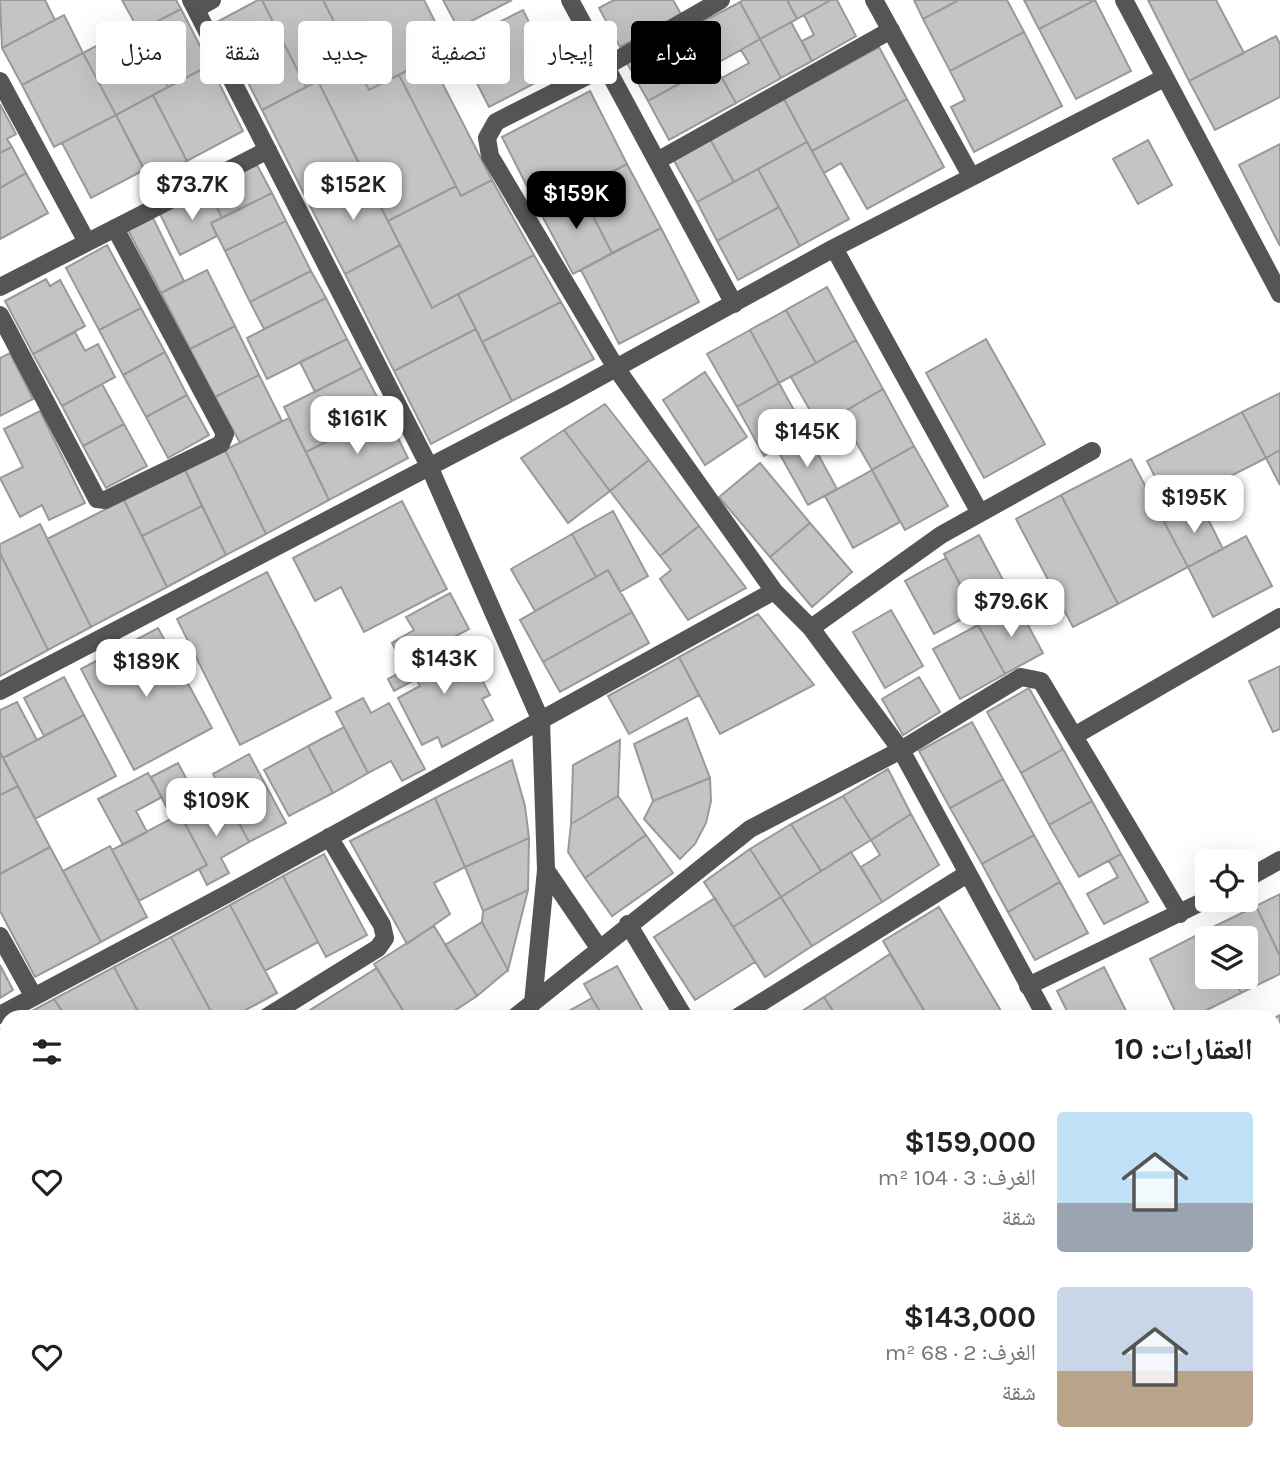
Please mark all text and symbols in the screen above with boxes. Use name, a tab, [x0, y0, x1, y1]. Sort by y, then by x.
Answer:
chip: منزل	[96, 21, 186, 84]
chip: شقة	[200, 21, 284, 84]
chip: جديد	[298, 21, 392, 84]
chip: تصفية	[406, 21, 510, 84]
chip: إيجار	[524, 21, 617, 84]
chip: شراء	[631, 21, 721, 84]
pin: $73.7K	[135, 162, 249, 222]
pin: $152K	[304, 162, 402, 222]
text: $73.7K	[155, 171, 229, 198]
text: $152K	[320, 171, 386, 198]
pin: $159K	[527, 172, 625, 231]
text: $159K	[543, 180, 609, 207]
pin: $161K	[308, 396, 406, 456]
text: $161K	[326, 405, 388, 432]
pin: $145K	[758, 410, 856, 469]
text: $145K	[774, 418, 840, 445]
pin: $195K	[1145, 476, 1243, 535]
text: $195K	[1161, 484, 1227, 511]
pin: $79.6K	[954, 580, 1068, 639]
text: $79.6K	[973, 588, 1049, 615]
pin: $143K	[395, 636, 493, 696]
pin: $189K	[97, 640, 195, 699]
text: $143K	[410, 645, 478, 672]
text: $189K	[112, 648, 180, 675]
pin: $109K	[167, 778, 265, 838]
text: $109K	[182, 787, 250, 814]
map controls	[1195, 849, 1258, 989]
button: locate	[1195, 849, 1258, 912]
button: layers	[1195, 926, 1258, 989]
text: العقارات: 10	[1114, 1031, 1253, 1067]
icon: filters	[28, 1033, 66, 1071]
text: $159,000	[904, 1124, 1036, 1160]
icon: home	[1113, 1140, 1197, 1224]
icon: heart	[28, 1163, 66, 1201]
text: الغرف: 3 · 104 m²	[878, 1164, 1036, 1191]
text: شقة	[1002, 1204, 1036, 1231]
text: $143,000	[904, 1299, 1036, 1335]
icon: home	[1113, 1315, 1197, 1399]
icon: heart	[28, 1338, 66, 1376]
text: الغرف: 2 · 68 m²	[885, 1339, 1036, 1366]
text: شقة	[1002, 1379, 1036, 1406]

